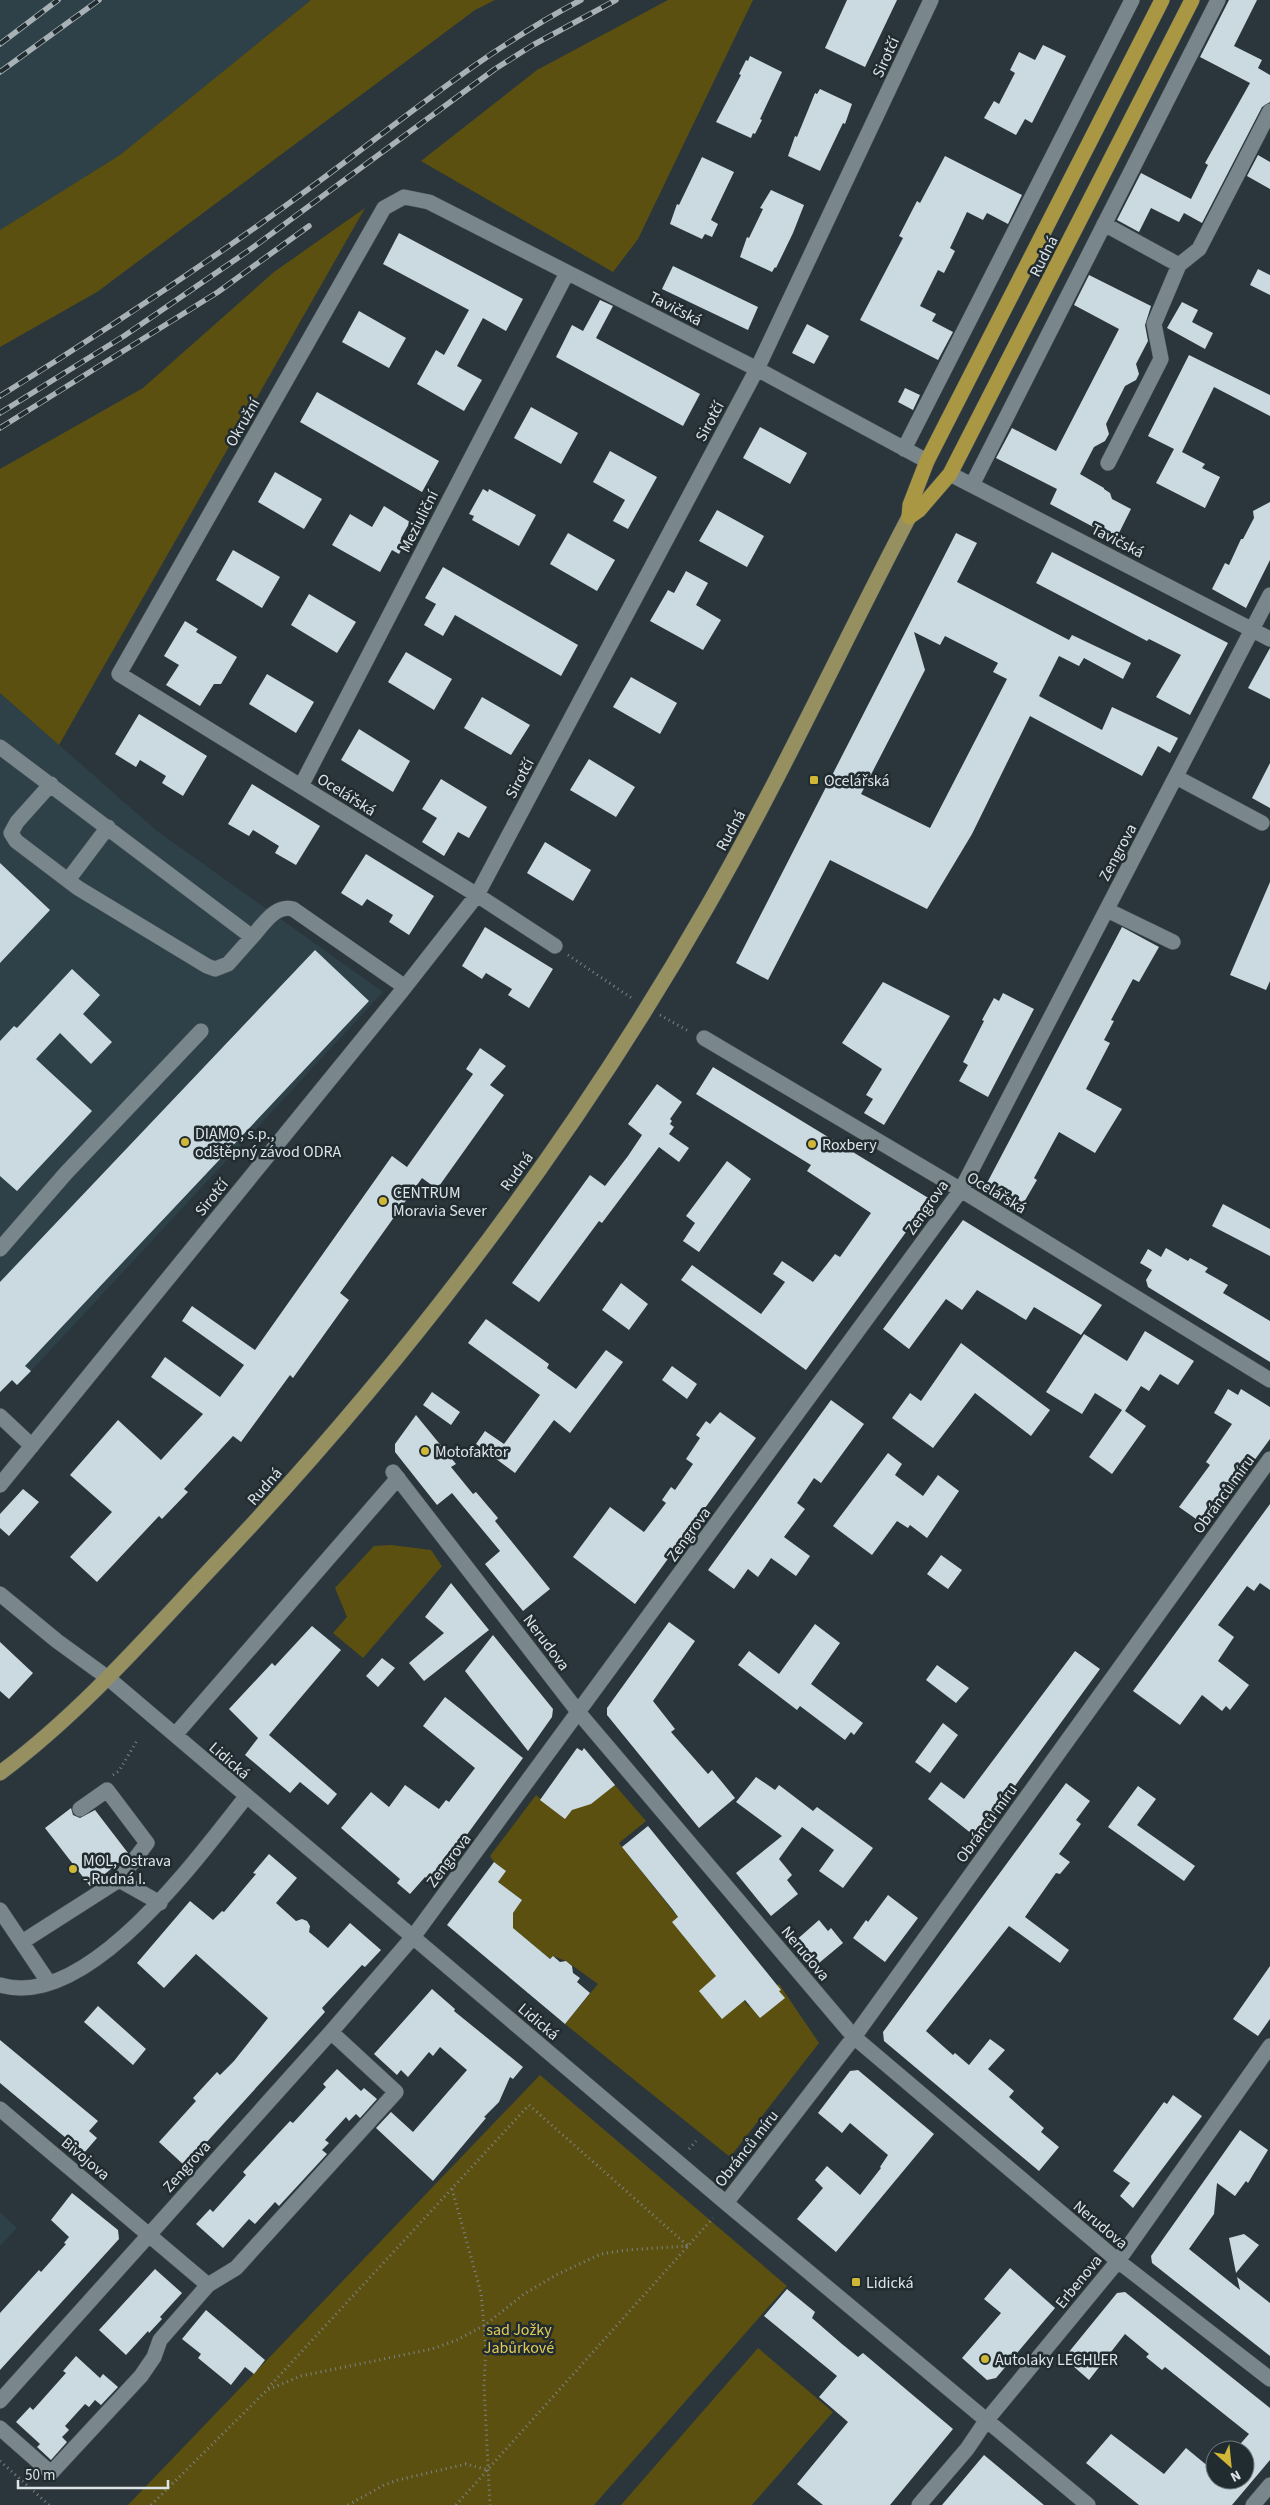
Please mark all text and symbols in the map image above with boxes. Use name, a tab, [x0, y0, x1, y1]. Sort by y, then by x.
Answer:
street label: Sirotčí	[867, 32, 905, 81]
street label: Rudná	[1024, 232, 1064, 281]
street label: Tavičská	[645, 286, 706, 332]
street label: Okružní	[220, 393, 266, 451]
street label: Sirotčí	[690, 397, 730, 445]
street label: Meziuliční	[394, 486, 444, 556]
street label: Tavičská	[1087, 518, 1148, 564]
street label: Sirotčí	[500, 754, 540, 802]
street label: Ocelářská	[313, 768, 380, 822]
place label: Ocelářská	[824, 770, 890, 792]
marker: Ocelářská	[808, 774, 820, 786]
street label: Rudná	[711, 806, 751, 855]
street label: Zengrova	[1094, 820, 1142, 885]
place label: DIAMO, s.p., odštěpný závod ODRA	[195, 1123, 342, 1163]
place label: Roxbery	[822, 1134, 877, 1156]
marker: DIAMO, s.p., odštěpný závod ODRA	[179, 1136, 191, 1148]
marker: Roxbery	[806, 1138, 818, 1150]
street label: Rudná	[495, 1148, 538, 1196]
street label: Ocelářská	[963, 1167, 1030, 1219]
street label: Sirotčí	[190, 1173, 234, 1221]
street label: Zengrova	[900, 1176, 954, 1239]
place label: CENTRUM Moravia Sever	[393, 1182, 487, 1222]
marker: CENTRUM Moravia Sever	[377, 1195, 389, 1207]
place label: Motofaktor	[435, 1441, 509, 1463]
marker: Motofaktor	[419, 1445, 431, 1457]
street label: Obránců míru	[1188, 1451, 1260, 1538]
street label: Rudná	[242, 1463, 287, 1510]
street label: Zengrova	[662, 1503, 716, 1566]
street label: Nerudova	[518, 1610, 575, 1675]
street label: Lidická	[204, 1737, 255, 1785]
street label: Obránců míru	[951, 1780, 1023, 1867]
street label: Zengrova	[421, 1829, 476, 1892]
place label: MOL, Ostrava - Rudná I.	[83, 1850, 171, 1890]
marker: MOL, Ostrava - Rudná I.	[67, 1863, 79, 1875]
street label: Nerudova	[776, 1922, 835, 1986]
street label: Lidická	[513, 1998, 564, 2046]
street label: Obránců míru	[710, 2106, 784, 2192]
street label: Bivojova	[56, 2132, 114, 2186]
street label: Zengrova	[158, 2136, 216, 2197]
street label: Nerudova	[1068, 2195, 1132, 2254]
street label: Erbenova	[1050, 2250, 1107, 2313]
place label: Lidická	[866, 2272, 914, 2294]
marker: Lidická	[850, 2276, 862, 2288]
park label: sad Jožky Jabůrkové	[484, 2319, 554, 2359]
place label: Autolaky LECHLER	[995, 2349, 1118, 2371]
marker: Autolaky LECHLER	[979, 2353, 991, 2365]
north arrow	[1205, 2440, 1255, 2490]
scale bar	[18, 2458, 168, 2490]
text: 50 m	[25, 2465, 55, 2486]
text: N	[1227, 2465, 1244, 2487]

